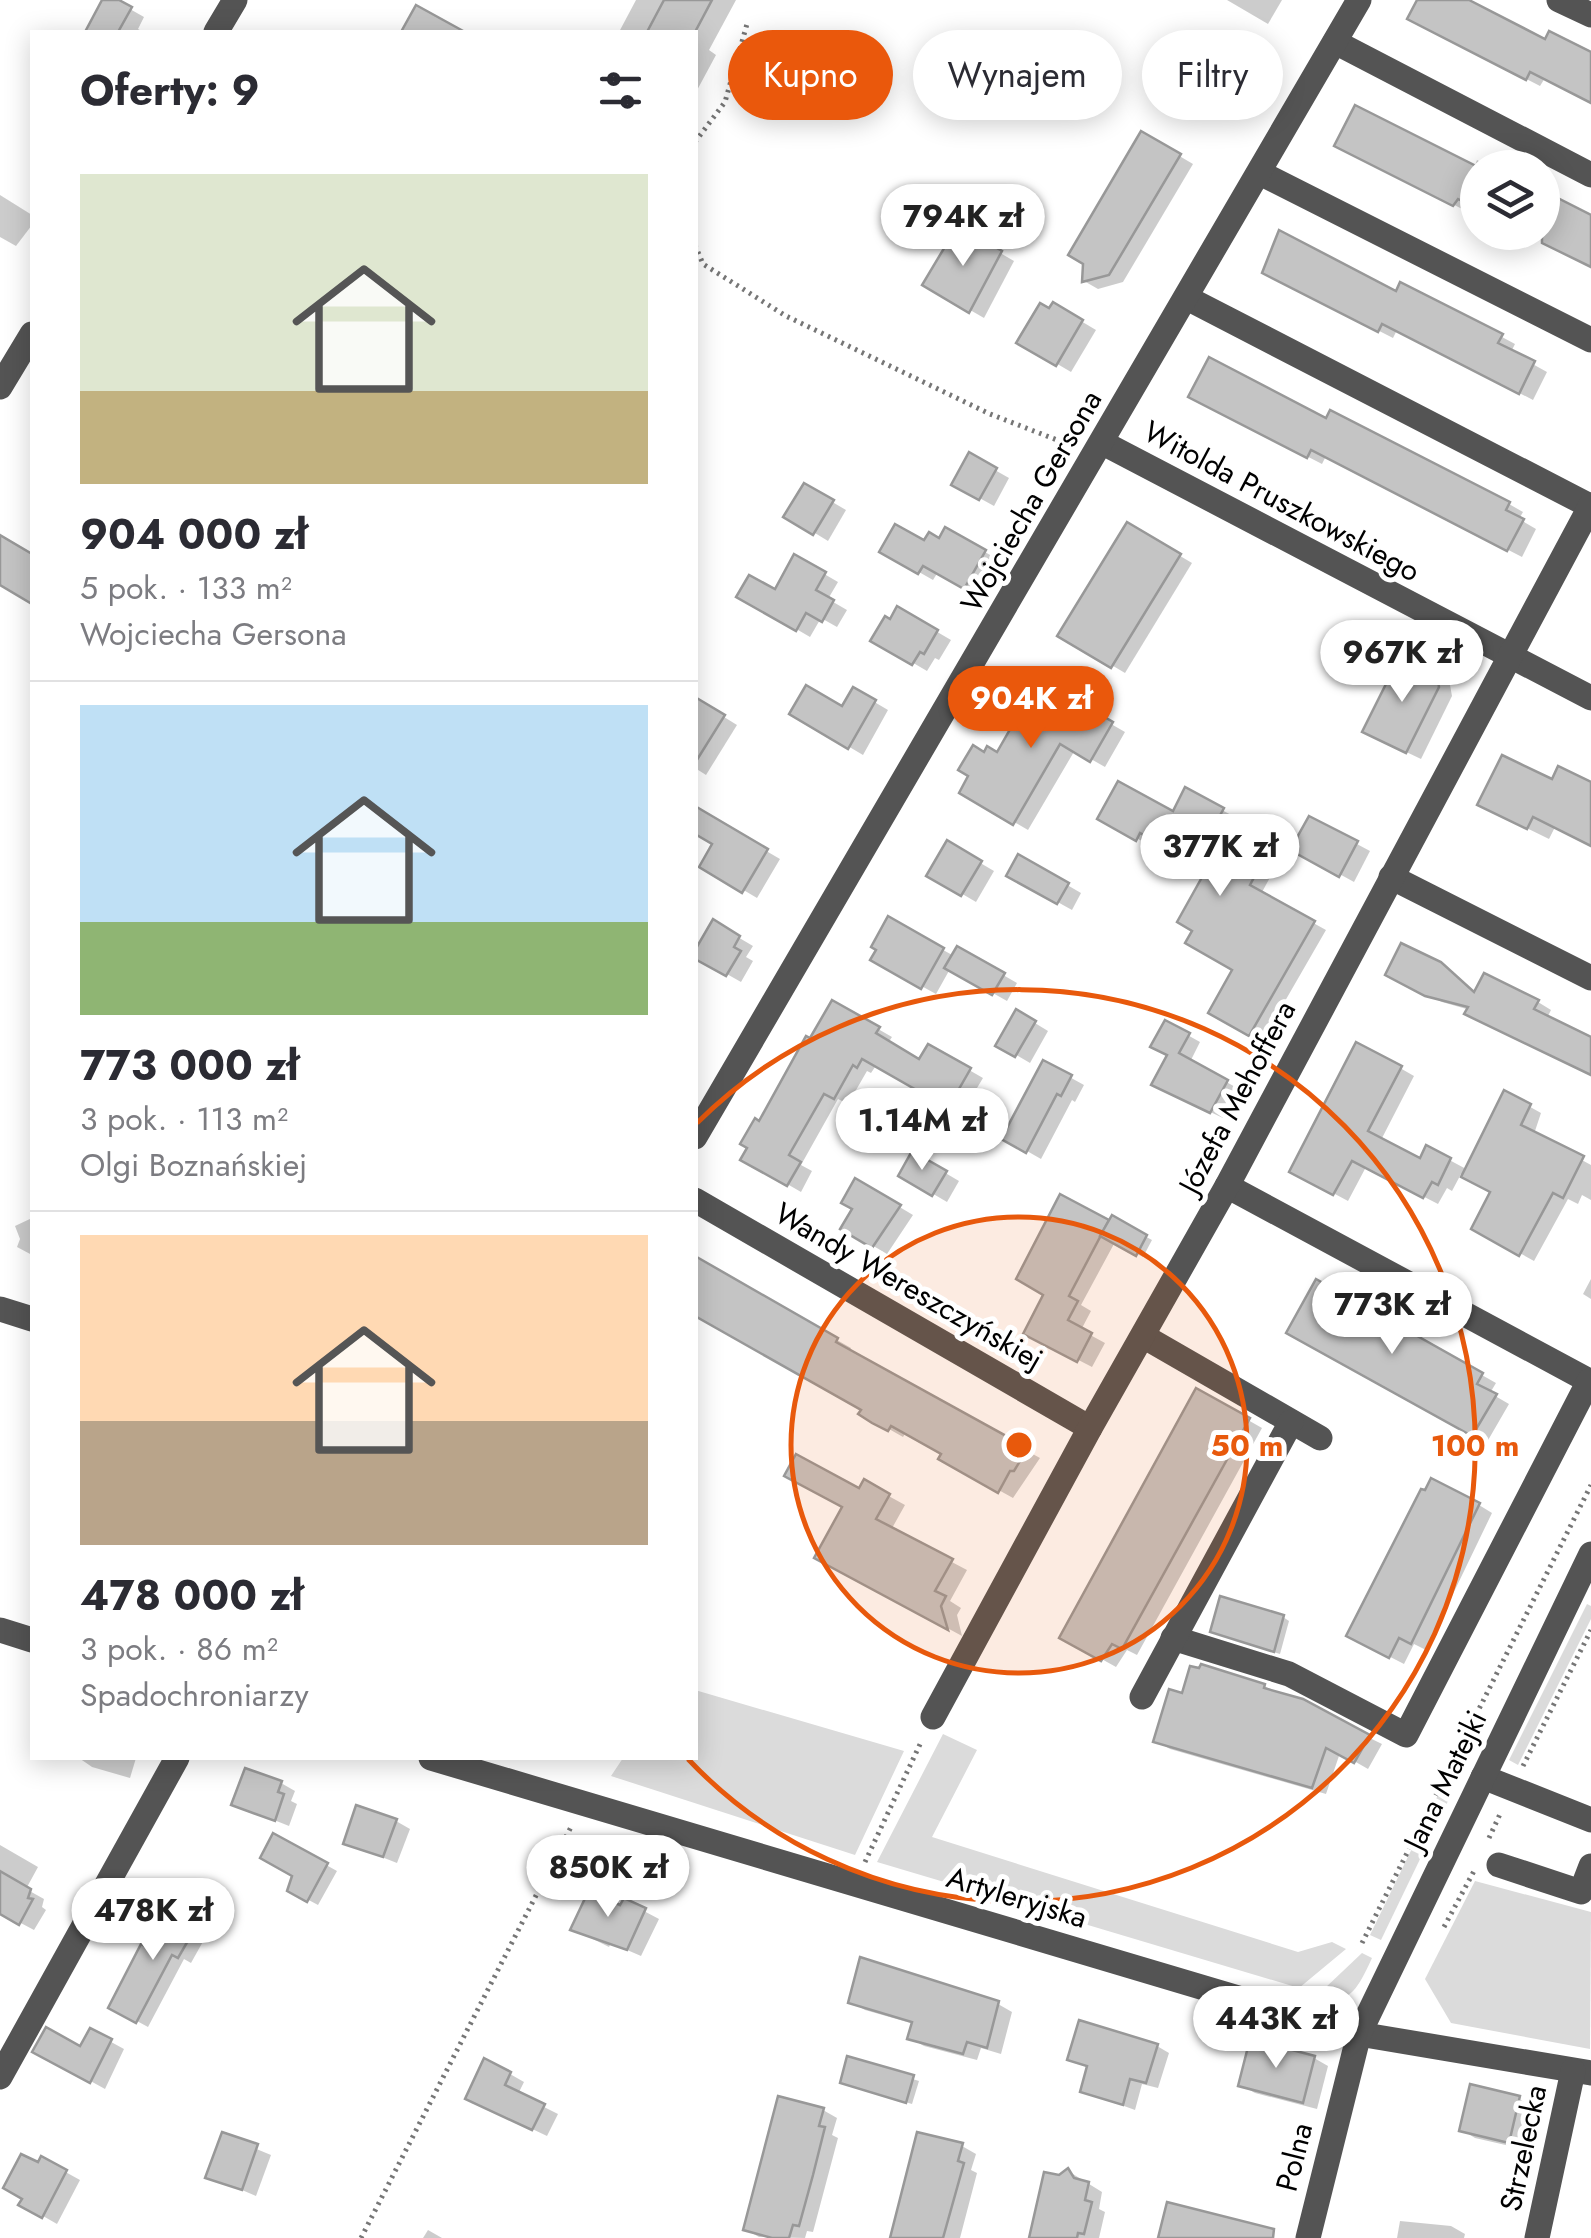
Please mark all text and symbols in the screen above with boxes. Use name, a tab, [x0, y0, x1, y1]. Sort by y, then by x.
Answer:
chip: Kupno	[728, 30, 893, 120]
chip: Wynajem	[913, 30, 1122, 120]
chip: Filtry	[1142, 30, 1283, 120]
text: Oferty: 9	[80, 60, 260, 121]
icon: filters	[593, 63, 648, 118]
map controls	[1460, 150, 1560, 250]
button: layers	[1460, 150, 1560, 250]
pin: 794K zł	[871, 184, 1055, 269]
text: 794K zł	[903, 193, 1023, 239]
icon: home	[274, 239, 454, 419]
street label: Wojciecha Gersona	[950, 382, 1112, 620]
street label: Witolda Pruszkowskiego	[1136, 410, 1428, 592]
text: 904 000 zł	[80, 504, 307, 565]
text: 5 pok. · 133 m²	[80, 565, 292, 611]
text: Wojciecha Gersona	[80, 611, 347, 657]
pin: 967K zł	[1310, 620, 1494, 705]
text: 967K zł	[1342, 629, 1462, 675]
pin: 904K zł	[939, 666, 1123, 751]
text: 904K zł	[970, 675, 1092, 721]
icon: home	[274, 770, 454, 950]
pin: 377K zł	[1128, 814, 1312, 899]
text: 377K zł	[1162, 823, 1278, 869]
street label: Józefa Mehoffera	[1166, 993, 1306, 1205]
text: 773 000 zł	[80, 1035, 299, 1096]
pin: 1.14M zł	[819, 1088, 1025, 1173]
text: 3 pok. · 113 m²	[80, 1096, 288, 1142]
text: 1.14M zł	[858, 1097, 986, 1143]
text: Olgi Boznańskiej	[80, 1142, 307, 1188]
street label: Wandy Wereszczyńskiej	[767, 1192, 1051, 1380]
pin: 773K zł	[1300, 1272, 1484, 1357]
text: 773K zł	[1334, 1281, 1450, 1327]
icon: home	[274, 1300, 454, 1480]
text: 50 m	[1211, 1424, 1283, 1467]
text: 100 m	[1431, 1424, 1519, 1467]
centre of rings	[1001, 1427, 1037, 1463]
text: 478 000 zł	[80, 1565, 303, 1626]
text: 3 pok. · 86 m²	[80, 1626, 278, 1672]
text: Spadochroniarzy	[80, 1672, 309, 1718]
street label: Jana Matejki	[1391, 1703, 1497, 1861]
pin: 850K zł	[516, 1835, 700, 1920]
text: 850K zł	[548, 1844, 668, 1890]
street label: Artyleryjska	[942, 1855, 1092, 1939]
pin: 478K zł	[61, 1878, 245, 1963]
text: 478K zł	[93, 1887, 213, 1933]
pin: 443K zł	[1184, 1986, 1368, 2071]
text: 443K zł	[1215, 1995, 1337, 2041]
street label: Strzelecka	[1489, 2081, 1557, 2215]
street label: Polna	[1265, 2118, 1323, 2196]

